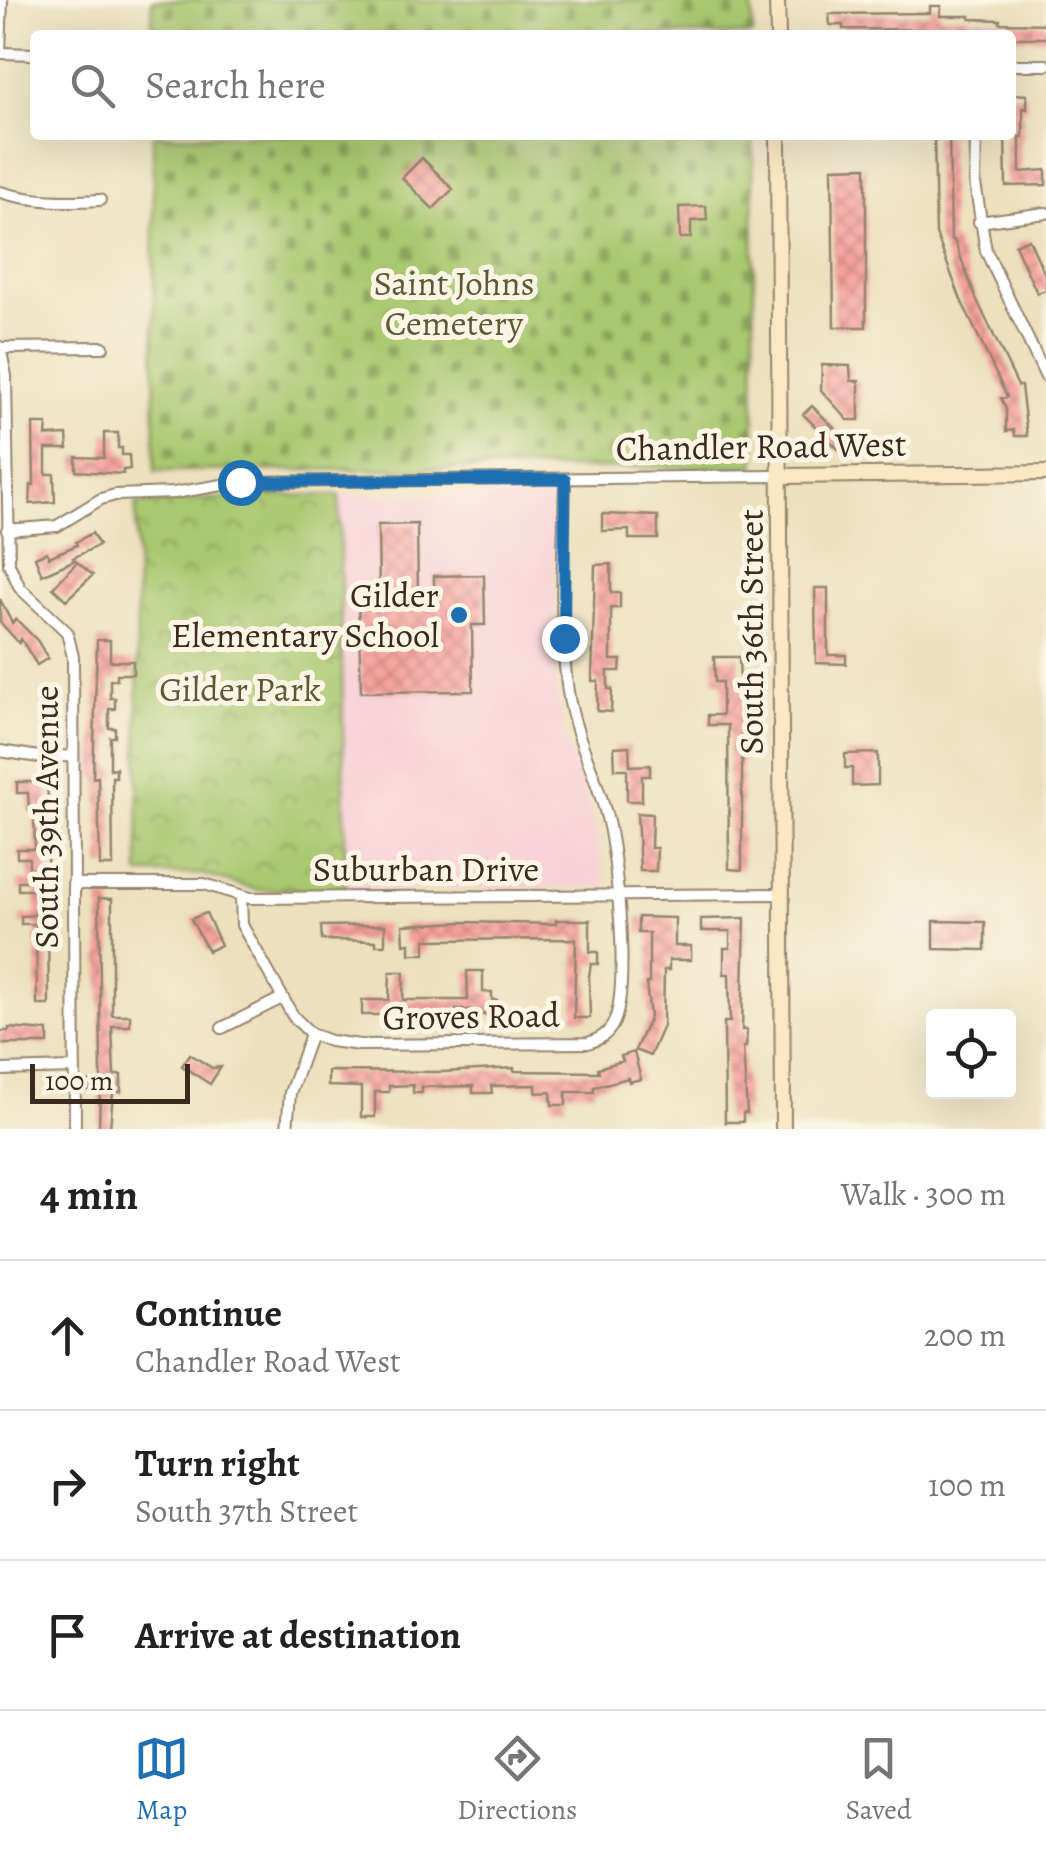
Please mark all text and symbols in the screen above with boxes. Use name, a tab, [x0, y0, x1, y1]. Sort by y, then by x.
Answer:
search box	[30, 30, 1016, 140]
icon: search	[65, 58, 120, 113]
text: Search here	[145, 59, 326, 111]
park label: Saint Johns Cemetery	[373, 259, 535, 347]
street label: Chandler Road West	[615, 419, 907, 473]
route start	[218, 460, 264, 506]
street label: South 36th Street	[727, 509, 775, 755]
place label: Gilder Elementary School	[171, 571, 439, 659]
marker: Gilder Elementary School	[448, 604, 470, 626]
route end	[542, 616, 588, 662]
park label: Gilder Park	[159, 665, 321, 713]
street label: South 39th Avenue	[22, 685, 70, 949]
street label: Suburban Drive	[313, 845, 539, 893]
street label: Groves Road	[382, 990, 560, 1042]
map controls	[926, 1009, 1016, 1099]
button: locate	[926, 1009, 1016, 1099]
scale bar	[30, 1059, 190, 1104]
text: 100 m	[45, 1062, 113, 1100]
text: 4 min	[40, 1166, 138, 1223]
text: Walk · 300 m	[841, 1172, 1006, 1216]
text: Continue	[135, 1287, 282, 1339]
icon: ahead	[40, 1308, 95, 1363]
text: 200 m	[924, 1313, 1006, 1357]
text: Chandler Road West	[135, 1339, 401, 1383]
text: Turn right	[135, 1437, 300, 1489]
icon: right	[40, 1458, 95, 1513]
text: 100 m	[928, 1463, 1006, 1507]
text: South 37th Street	[135, 1489, 358, 1533]
icon: arrive	[40, 1608, 95, 1663]
text: Arrive at destination	[135, 1609, 461, 1661]
tab: Map	[134, 1731, 189, 1829]
tab: Directions	[457, 1731, 577, 1829]
tab: Saved	[846, 1731, 912, 1829]

